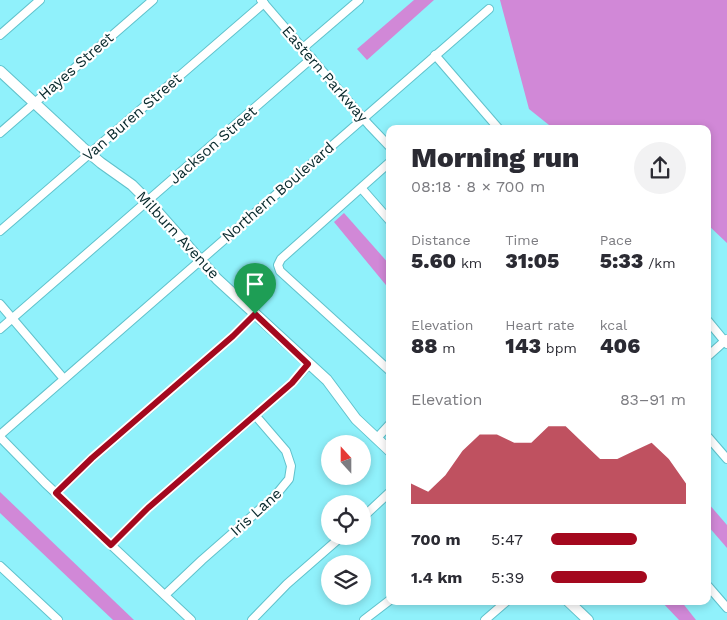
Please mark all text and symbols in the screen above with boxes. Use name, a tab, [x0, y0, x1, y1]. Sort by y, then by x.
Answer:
street label: Eastern Parkway	[278, 22, 372, 126]
street label: Hayes Street	[35, 28, 118, 103]
street label: Van Buren Street	[79, 69, 186, 165]
street label: Jackson Street	[166, 102, 261, 188]
street label: Northern Boulevard	[218, 138, 338, 246]
text: Morning run	[411, 141, 579, 174]
button: share	[634, 142, 686, 194]
text: 08:18 · 8 × 700 m	[411, 177, 545, 196]
street label: Milburn Avenue	[133, 188, 223, 282]
text: Distance	[411, 232, 471, 248]
text: Time	[505, 232, 539, 248]
text: Pace	[600, 232, 632, 248]
text: 5.60	[411, 248, 456, 273]
text: 31:05	[505, 248, 559, 273]
text: 5:33	[600, 248, 643, 273]
text: km	[456, 255, 482, 271]
text: /km	[643, 255, 676, 271]
pin	[234, 263, 276, 314]
icon: arrive	[241, 270, 269, 298]
text: Elevation	[411, 317, 474, 333]
text: Heart rate	[505, 317, 575, 333]
text: kcal	[600, 317, 627, 333]
text: 88	[411, 333, 438, 358]
text: 143	[505, 333, 541, 358]
text: 406	[600, 333, 640, 358]
text: m	[438, 340, 456, 356]
text: bpm	[541, 340, 577, 356]
text: Elevation	[411, 390, 482, 409]
text: 83–91 m	[620, 390, 686, 409]
north arrow	[321, 435, 371, 485]
map controls	[321, 435, 371, 605]
street label: Iris Lane	[227, 484, 285, 540]
button: locate	[321, 495, 371, 545]
text: 700 m	[411, 530, 461, 549]
text: 5:47	[491, 530, 523, 549]
button: layers	[321, 555, 371, 605]
text: 1.4 km	[411, 568, 462, 587]
text: 5:39	[491, 568, 524, 587]

